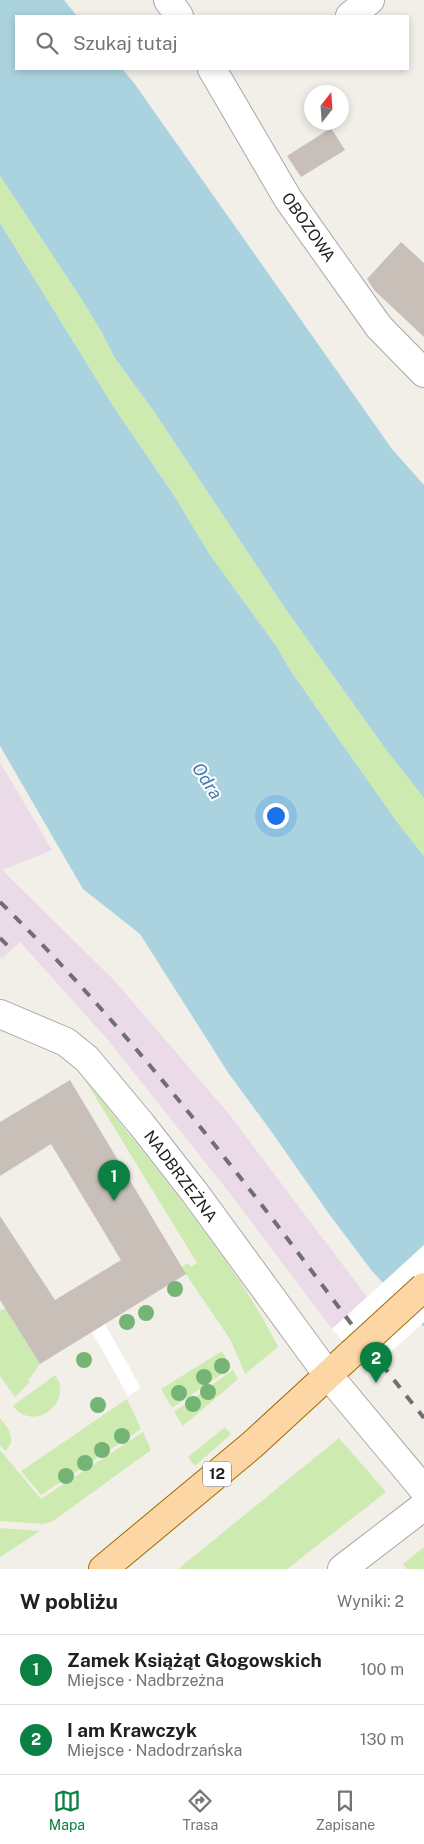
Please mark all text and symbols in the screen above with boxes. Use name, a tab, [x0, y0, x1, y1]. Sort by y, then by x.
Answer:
search box	[15, 15, 409, 70]
icon: search	[33, 29, 61, 57]
text: Szukaj tutaj	[73, 32, 178, 54]
north arrow	[304, 85, 349, 130]
street label: OBOZOWA	[278, 189, 339, 266]
water label: Odra	[188, 759, 227, 803]
your location	[263, 803, 289, 829]
street label: NADBRZEŻNA	[140, 1126, 222, 1226]
pin: 1	[98, 1160, 130, 1201]
pin: 2	[360, 1342, 392, 1383]
road number: 12	[203, 1462, 231, 1486]
text: W pobliżu	[20, 1589, 118, 1614]
text: Wyniki: 2	[337, 1592, 404, 1611]
text: Zamek Książąt Głogowskich	[67, 1649, 322, 1671]
text: 1	[33, 1660, 39, 1679]
text: 100 m	[360, 1660, 404, 1679]
text: Miejsce · Nadbrzeżna	[67, 1671, 224, 1690]
text: I am Krawczyk	[67, 1719, 197, 1741]
text: 2	[31, 1730, 41, 1749]
text: 130 m	[360, 1730, 404, 1749]
text: Miejsce · Nadodrzańska	[67, 1741, 242, 1760]
tab: Mapa	[49, 1787, 85, 1833]
tab: Trasa	[183, 1787, 218, 1833]
tab: Zapisane	[316, 1787, 375, 1833]

